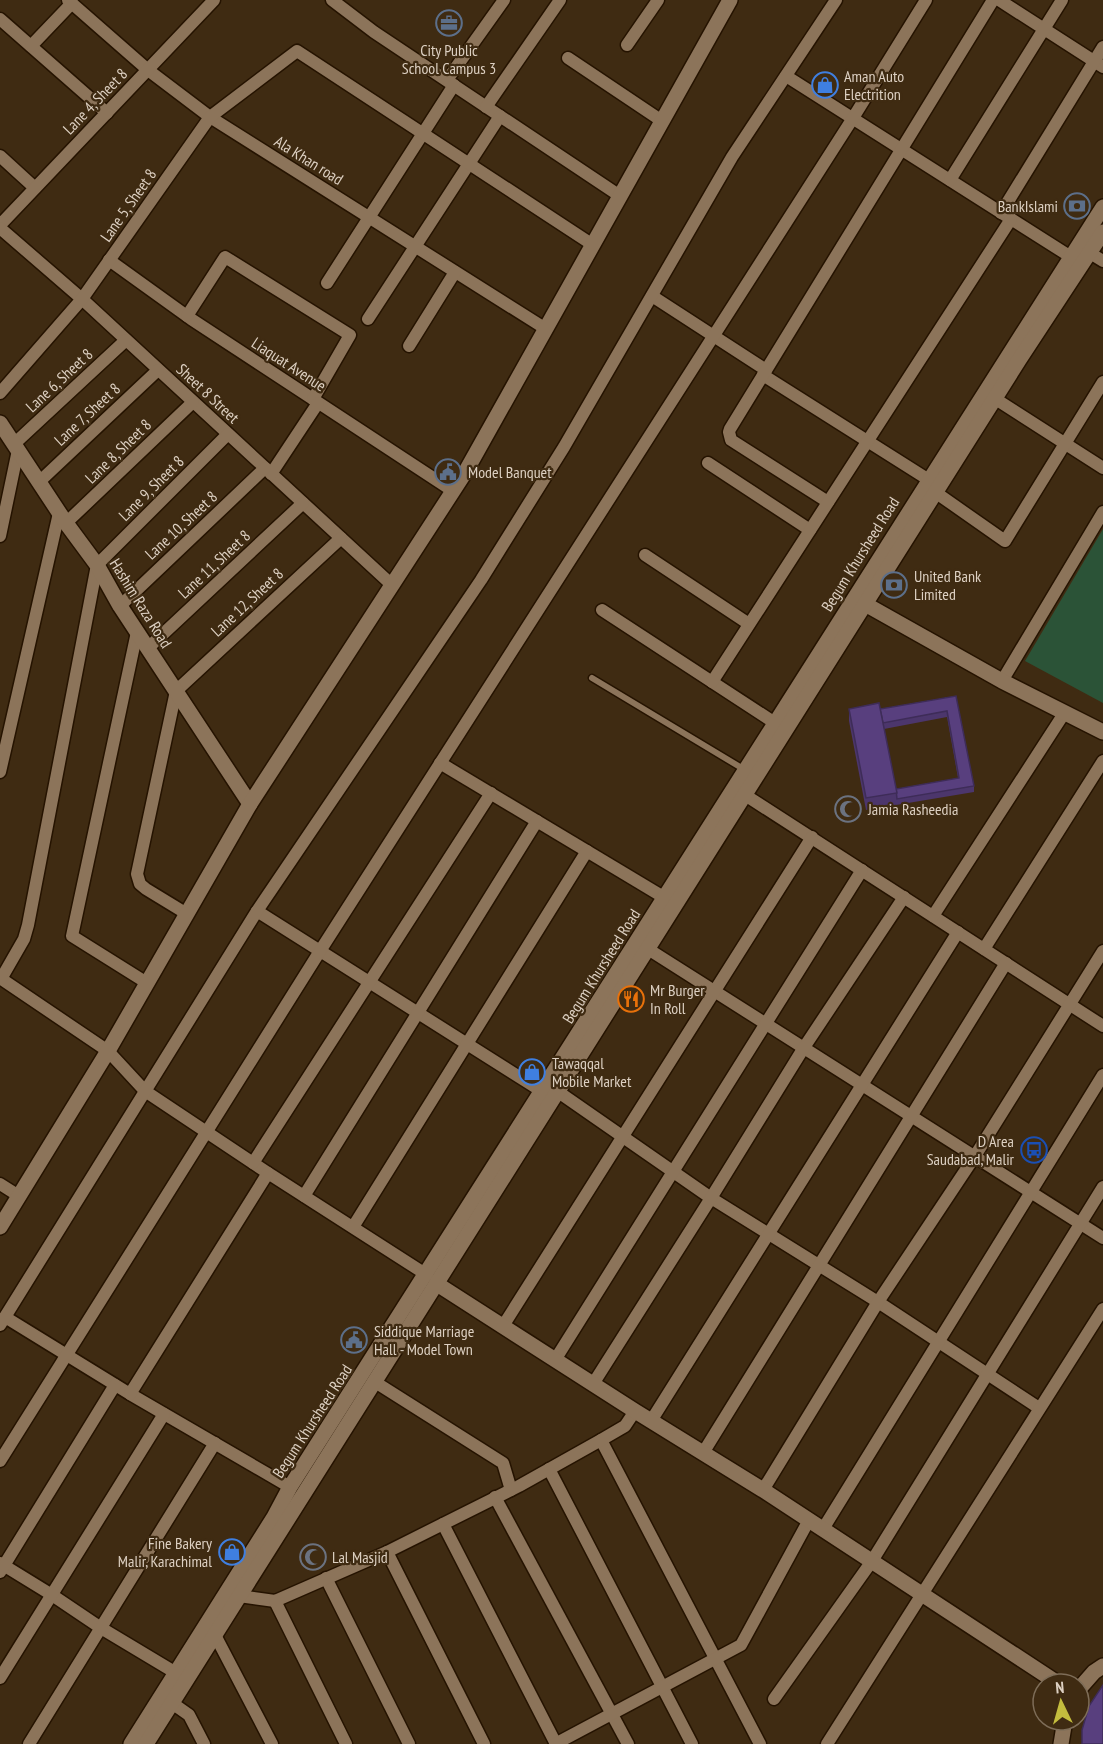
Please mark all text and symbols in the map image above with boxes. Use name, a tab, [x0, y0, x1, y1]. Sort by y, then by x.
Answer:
office icon: City Public School Campus 3	[434, 8, 464, 38]
place label: City Public School Campus 3	[402, 40, 496, 78]
street label: Lane 4, Sheet 8	[59, 64, 131, 138]
place label: Aman Auto Electrition	[844, 66, 904, 104]
shop icon: Aman Auto Electrition	[810, 70, 840, 100]
street label: Ala Khan road	[271, 131, 347, 189]
street label: Lane 5, Sheet 8	[96, 165, 160, 245]
bank icon: BankIslami	[1062, 191, 1092, 221]
place label: BankIslami	[998, 196, 1058, 216]
street label: Liaquat Avenue	[248, 333, 330, 395]
street label: Lane 6, Sheet 8	[21, 344, 97, 416]
street label: Sheet 8 Street	[172, 359, 244, 427]
street label: Lane 7, Sheet 8	[50, 378, 124, 450]
street label: Lane 8, Sheet 8	[81, 415, 155, 487]
street label: Lane 9, Sheet 8	[114, 451, 188, 525]
public building icon: Model Banquet	[433, 457, 463, 487]
place label: Model Banquet	[468, 462, 552, 482]
street label: Lane 10, Sheet 8	[141, 486, 221, 564]
street label: Begum Khursheed Road	[817, 493, 903, 615]
street label: Lane 11, Sheet 8	[174, 525, 254, 603]
street label: Hashim Raza Road	[106, 555, 176, 651]
street label: Lane 12, Sheet 8	[207, 563, 287, 641]
place label: United Bank Limited	[914, 566, 982, 604]
bank icon: United Bank Limited	[879, 570, 909, 600]
mosque icon: Jamia Rasheedia	[833, 794, 863, 824]
place label: Jamia Rasheedia	[867, 799, 958, 819]
street label: Begum Khursheed Road	[558, 905, 644, 1027]
place label: Mr Burger In Roll	[650, 980, 705, 1018]
restaurant icon: Mr Burger In Roll	[616, 984, 646, 1014]
place label: Tawaqqal Mobile Market	[552, 1053, 632, 1091]
shop icon: Tawaqqal Mobile Market	[517, 1057, 547, 1087]
place label: D Area Saudabad, Malir	[927, 1131, 1015, 1169]
bus stop icon: D Area Saudabad, Malir	[1019, 1135, 1049, 1165]
place label: Siddique Marriage Hall - Model Town	[374, 1321, 474, 1359]
public building icon: Siddique Marriage Hall - Model Town	[339, 1325, 369, 1355]
street label: Begum Khursheed Road	[268, 1361, 356, 1481]
place label: Fine Bakery Malir, Karachimal	[118, 1533, 212, 1571]
shop icon: Fine Bakery Malir, Karachimal	[217, 1537, 247, 1567]
mosque icon: Lal Masjid	[298, 1542, 328, 1572]
place label: Lal Masjid	[332, 1547, 388, 1567]
north arrow	[1031, 1672, 1091, 1732]
text: N	[1055, 1677, 1065, 1697]

